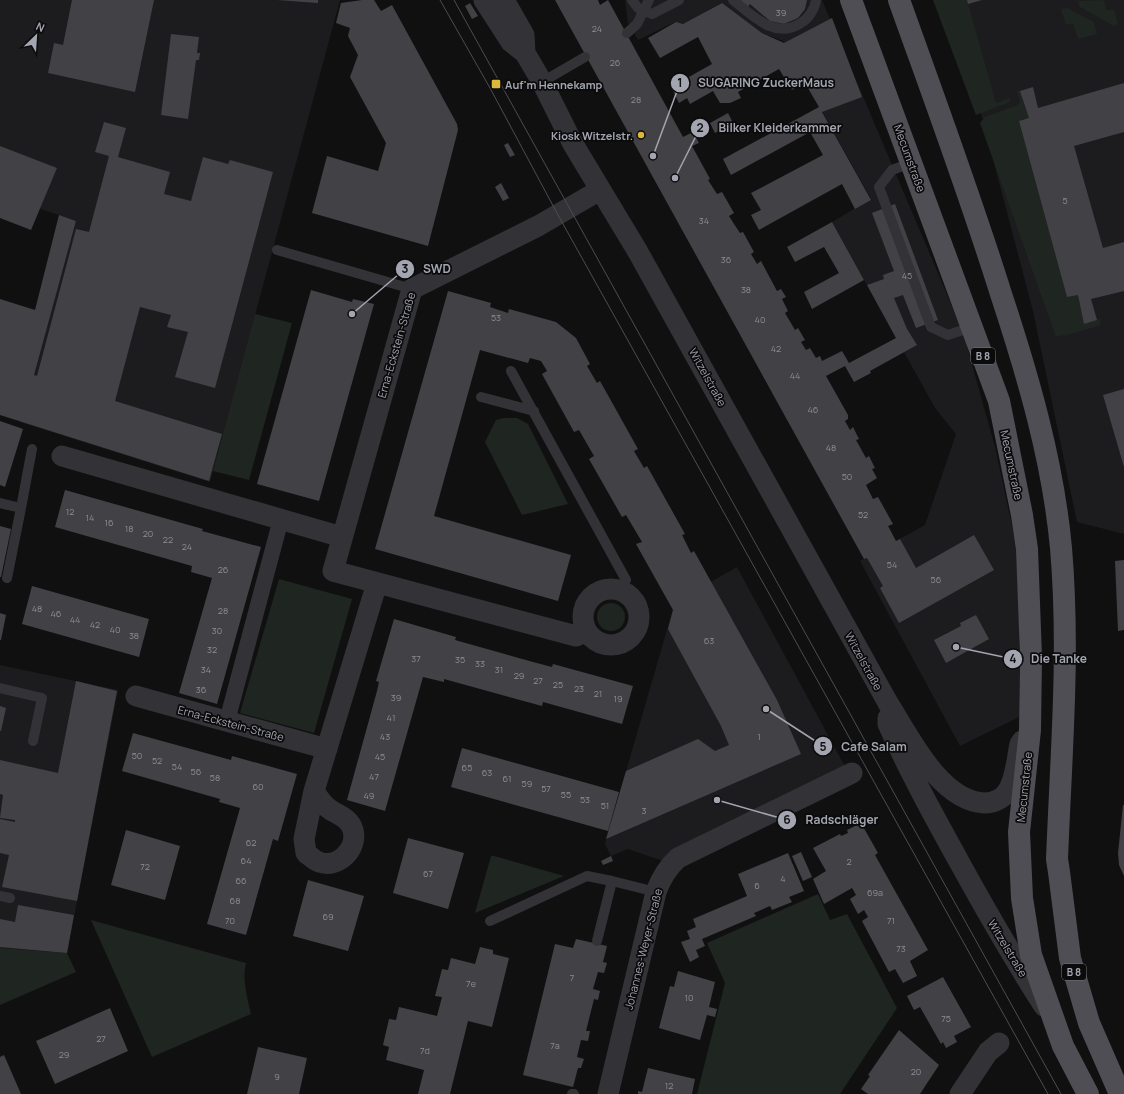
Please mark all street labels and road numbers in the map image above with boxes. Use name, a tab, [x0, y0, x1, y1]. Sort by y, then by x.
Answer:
street label: Mecumstraße	[891, 122, 929, 194]
street label: Erna-Eckstein-Straße	[374, 290, 418, 400]
street label: Witzelstraße	[686, 345, 730, 409]
road number: B 8	[971, 348, 995, 364]
street label: Mecumstraße	[997, 429, 1027, 502]
street label: Witzelstraße	[842, 629, 886, 693]
street label: Erna-Eckstein-Straße	[176, 702, 286, 745]
street label: Mecumstraße	[1013, 751, 1035, 823]
street label: Johannes-Weyer-Straße	[621, 886, 665, 1011]
street label: Witzelstraße	[985, 917, 1031, 980]
road number: B 8	[1062, 964, 1086, 980]

